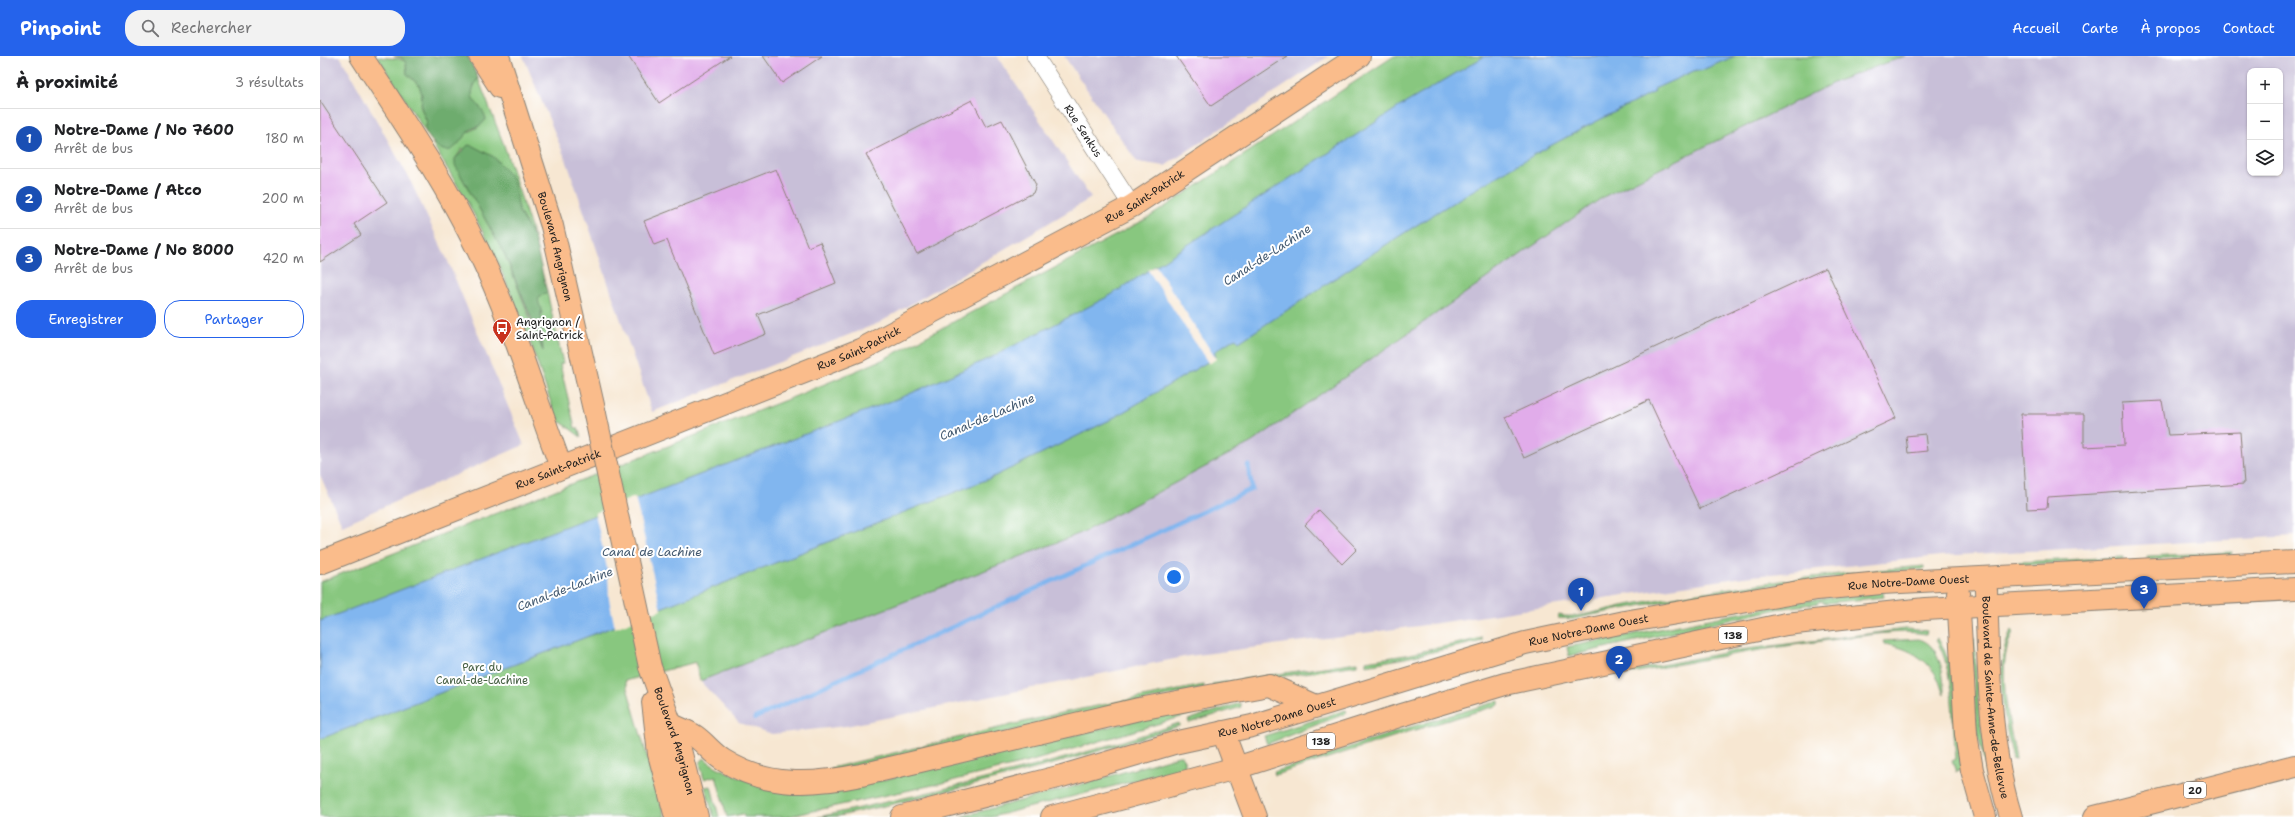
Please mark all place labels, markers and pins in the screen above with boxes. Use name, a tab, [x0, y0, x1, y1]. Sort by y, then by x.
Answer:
place label: Angrignon / Saint-Patrick	[516, 315, 583, 343]
bus stop icon: Angrignon / Saint-Patrick	[491, 317, 513, 345]
pin: 3	[2131, 576, 2157, 609]
pin: 1	[1568, 578, 1594, 611]
pin: 2	[1606, 646, 1632, 679]

